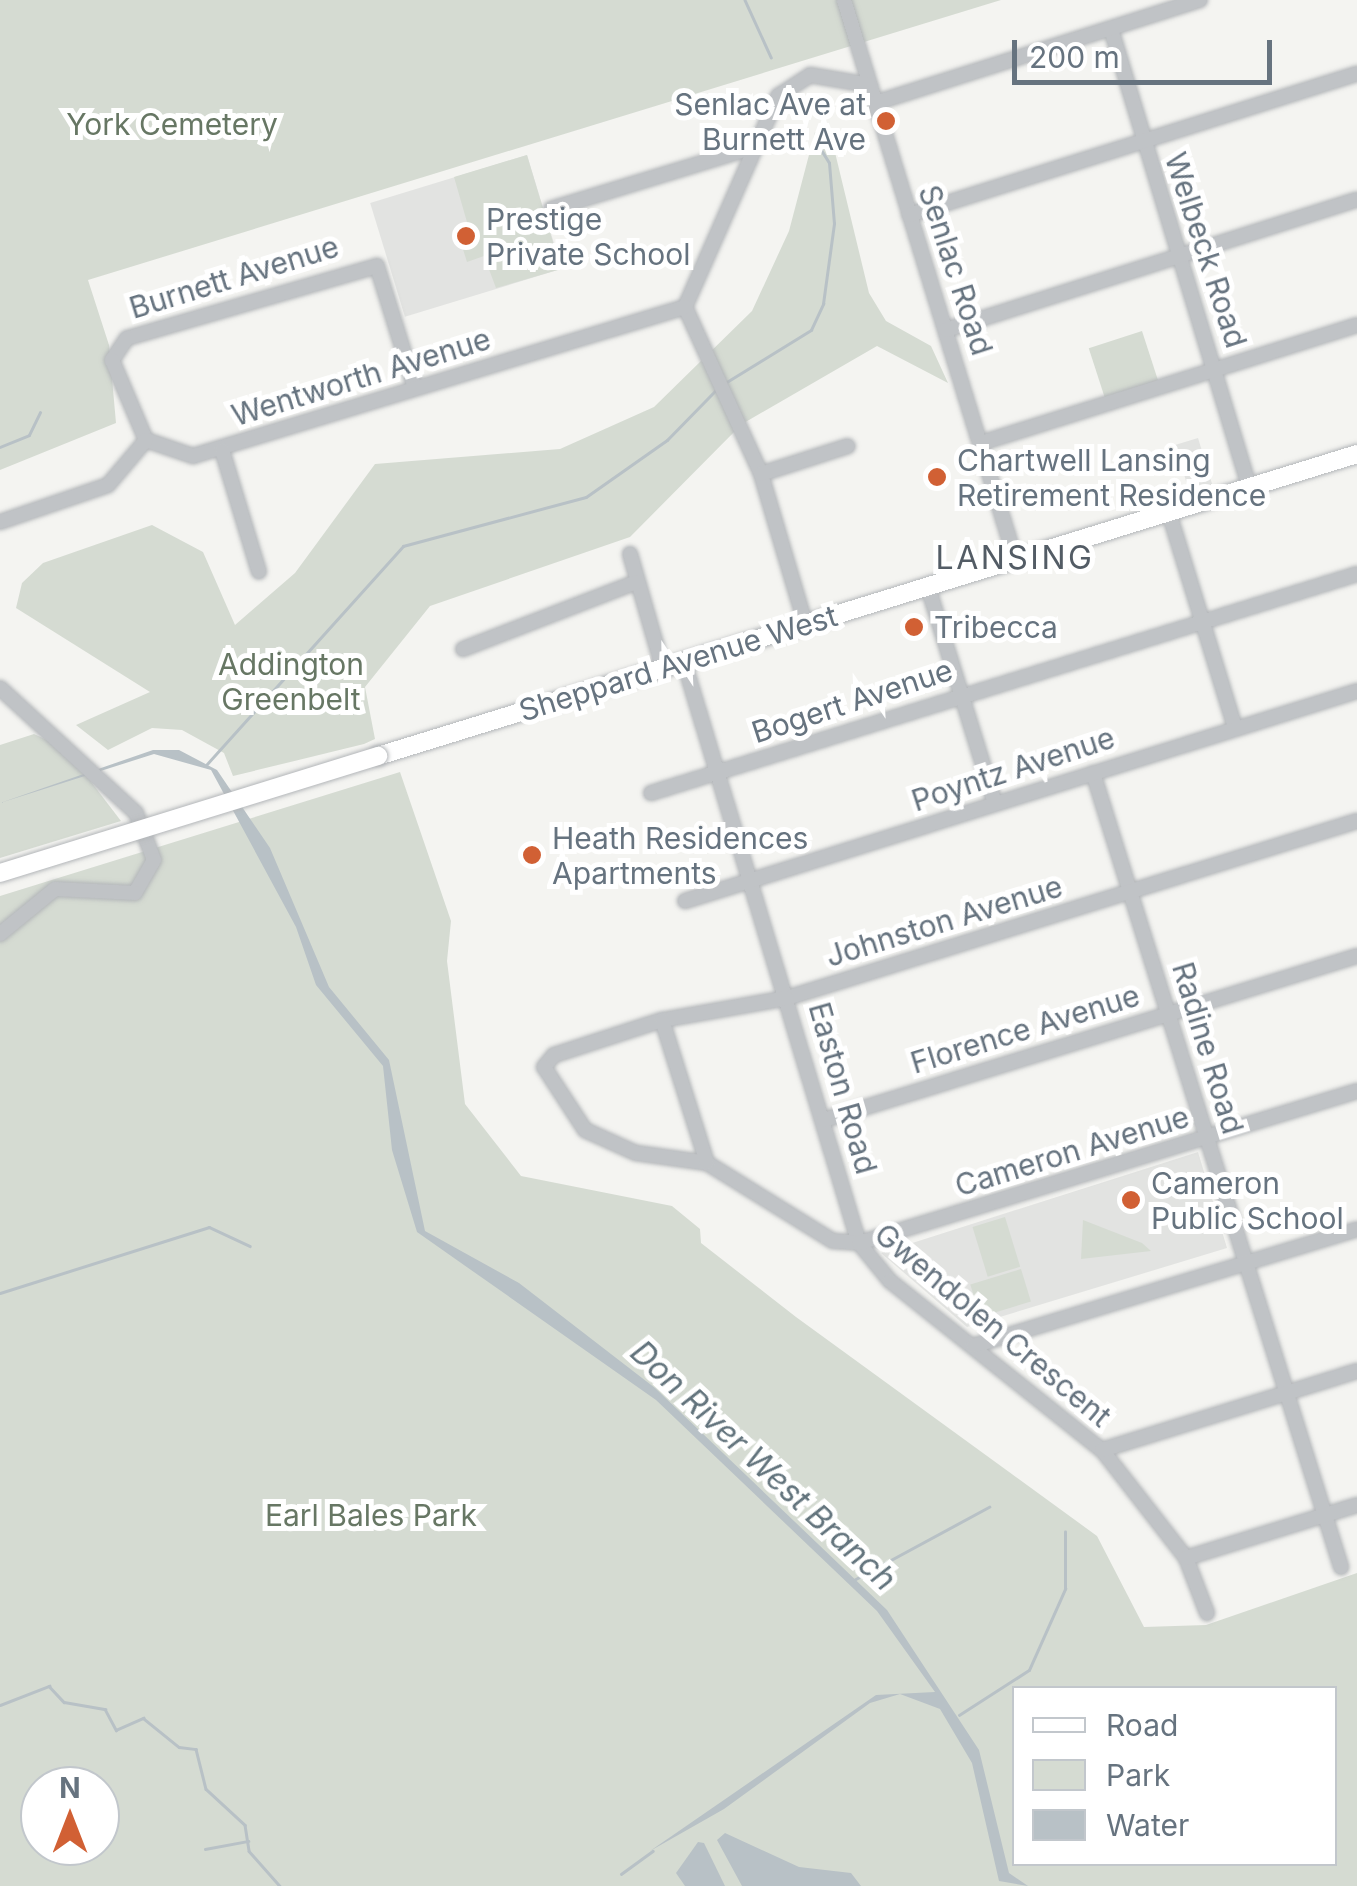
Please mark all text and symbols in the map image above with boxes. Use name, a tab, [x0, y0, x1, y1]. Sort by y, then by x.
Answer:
scale bar	[1017, 20, 1277, 82]
text: 200 m	[1029, 39, 1120, 75]
place label: Senlac Ave at Burnett Ave	[674, 86, 866, 156]
park label: York Cemetery	[66, 106, 278, 142]
marker: Senlac Ave at Burnett Ave	[875, 110, 897, 132]
street label: Welbeck Road	[1158, 148, 1254, 352]
street label: Senlac Road	[912, 181, 1000, 359]
place label: Prestige Private School	[486, 201, 691, 272]
marker: Prestige Private School	[455, 225, 477, 247]
street label: Burnett Avenue	[125, 228, 343, 326]
street label: Wentworth Avenue	[227, 321, 495, 433]
place label: Chartwell Lansing Retirement Residence	[957, 442, 1266, 512]
marker: Chartwell Lansing Retirement Residence	[926, 466, 948, 488]
district label: LANSING	[936, 539, 1094, 577]
street label: Sheppard Avenue West	[514, 597, 842, 729]
place label: Tribecca	[934, 609, 1058, 645]
marker: Tribecca	[903, 616, 925, 638]
park label: Addington Greenbelt	[218, 646, 364, 716]
street label: Bogert Avenue	[747, 652, 957, 750]
street label: Poyntz Avenue	[907, 719, 1119, 819]
place label: Heath Residences Apartments	[552, 820, 808, 890]
marker: Heath Residences Apartments	[521, 844, 543, 866]
street label: Johnston Avenue	[821, 868, 1067, 974]
street label: Radine Road	[1165, 958, 1251, 1138]
street label: Florence Avenue	[906, 977, 1144, 1081]
street label: Easton Road	[801, 998, 885, 1178]
street label: Cameron Avenue	[951, 1098, 1193, 1204]
place label: Cameron Public School	[1151, 1165, 1344, 1236]
marker: Cameron Public School	[1120, 1189, 1142, 1211]
street label: Gwendolen Crescent	[868, 1216, 1118, 1434]
water label: Don River West Branch	[623, 1333, 903, 1599]
park label: Earl Bales Park	[265, 1497, 477, 1533]
legend	[1012, 1686, 1337, 1866]
text: Road	[1106, 1707, 1178, 1743]
text: Park	[1106, 1757, 1170, 1793]
north arrow	[20, 1766, 120, 1866]
text: N	[59, 1771, 81, 1805]
text: Water	[1106, 1807, 1189, 1843]

